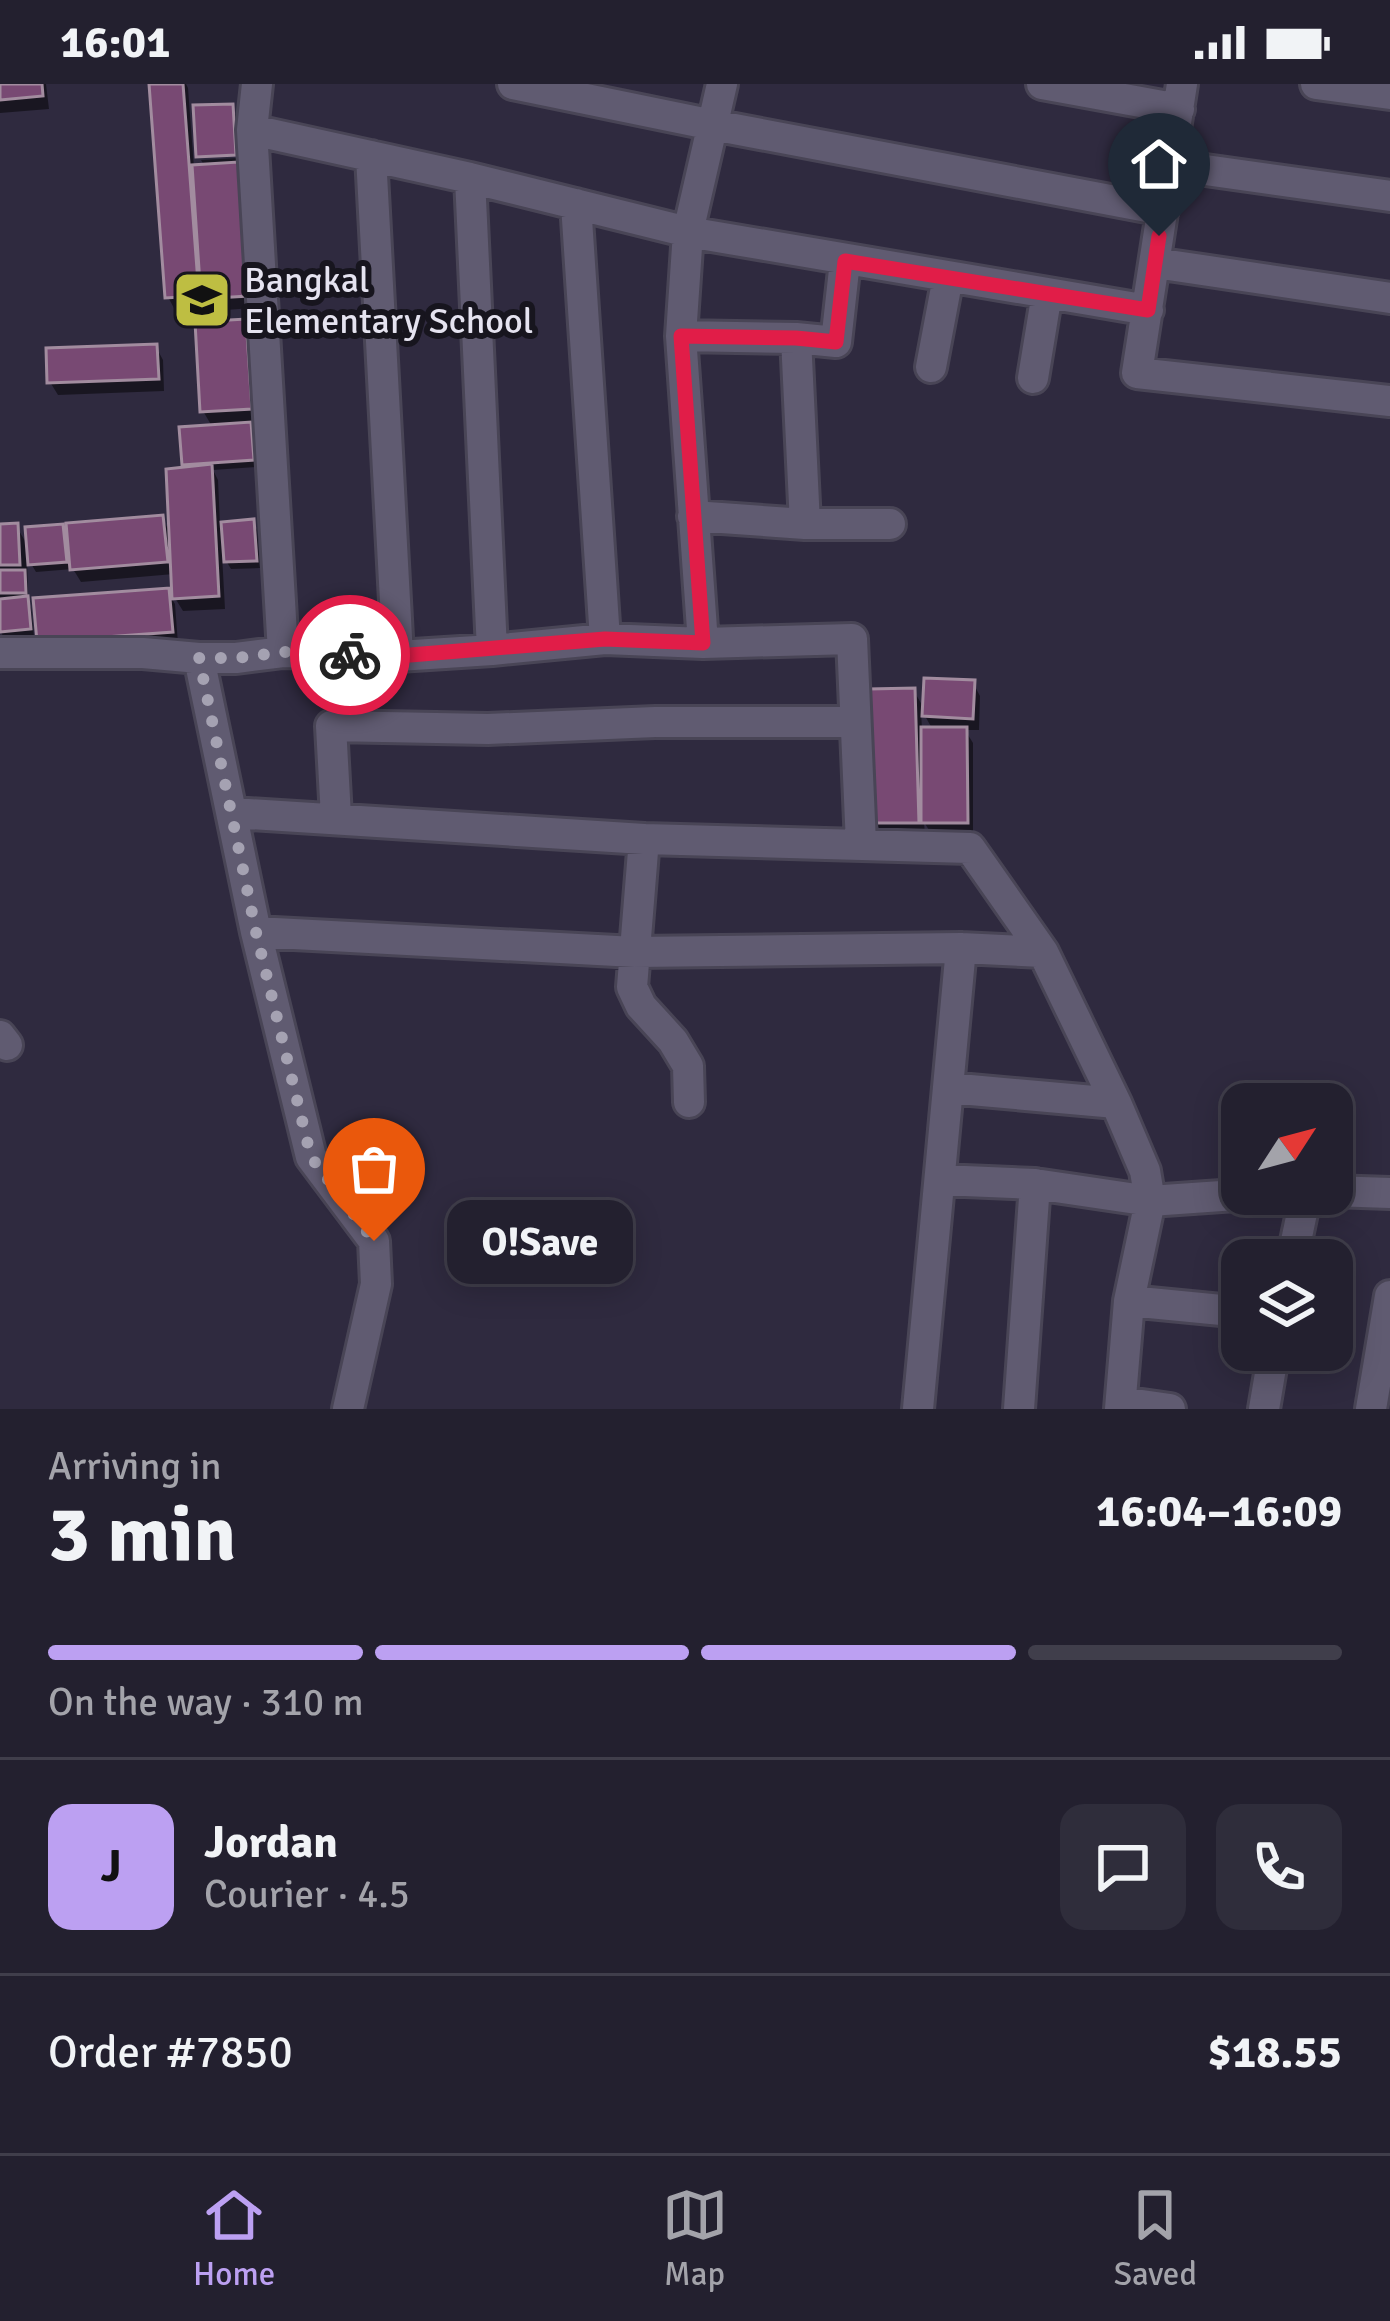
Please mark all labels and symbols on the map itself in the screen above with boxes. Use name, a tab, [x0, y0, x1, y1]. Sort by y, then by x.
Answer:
pin	[1108, 113, 1210, 236]
place label: Bangkal Elementary School	[244, 258, 533, 344]
school or university icon: Bangkal Elementary School	[171, 269, 233, 331]
courier	[290, 595, 410, 715]
north arrow	[1221, 1083, 1353, 1215]
pin	[323, 1118, 425, 1241]
callout: O!Save	[446, 1199, 632, 1283]

